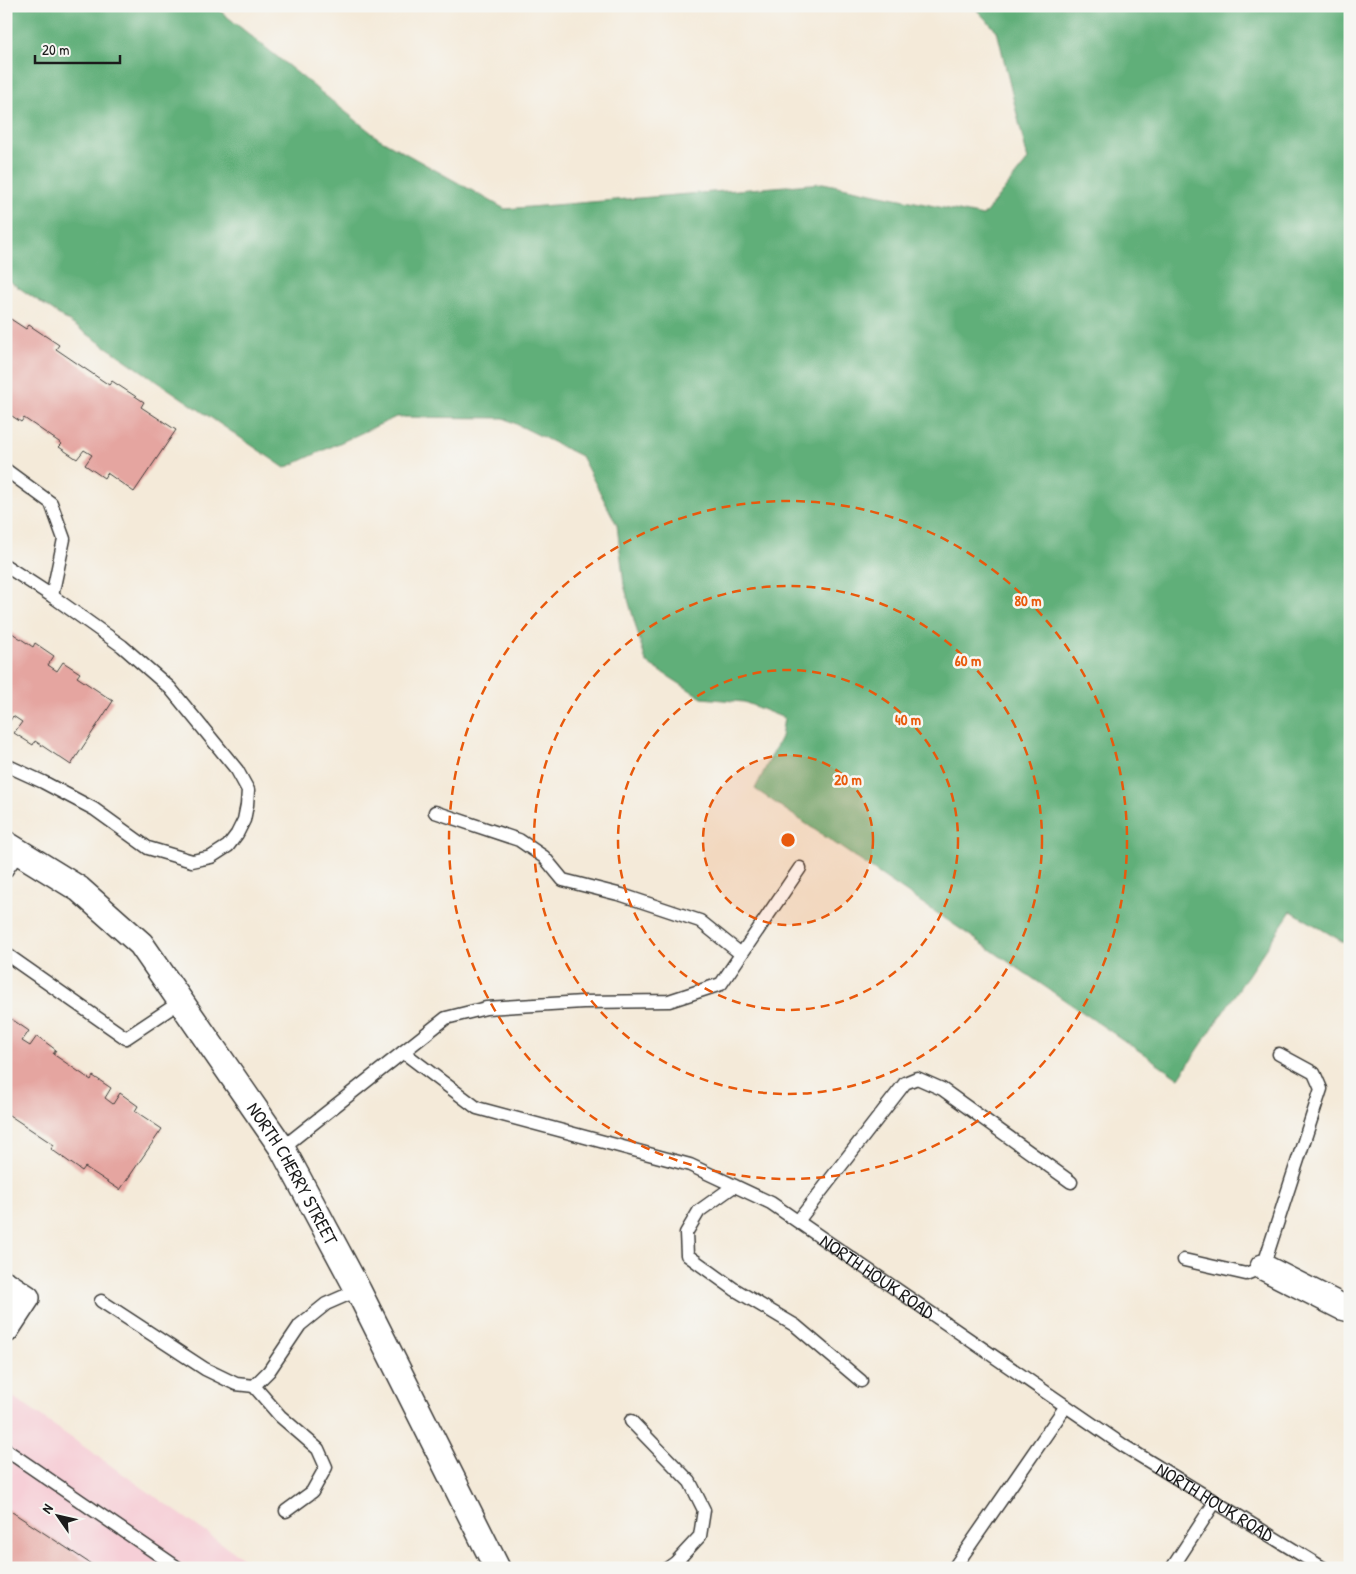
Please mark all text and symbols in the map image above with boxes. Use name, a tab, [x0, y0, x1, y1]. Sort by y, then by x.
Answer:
scale bar	[35, 32, 120, 64]
text: 20 m	[42, 39, 69, 60]
text: 80 m	[1015, 590, 1041, 611]
text: 60 m	[955, 650, 981, 671]
text: 40 m	[895, 709, 921, 730]
text: 20 m	[834, 769, 862, 790]
centre of rings	[779, 831, 797, 849]
street label: NORTH CHERRY STREET	[241, 1097, 345, 1250]
street label: NORTH HOUK ROAD	[815, 1228, 940, 1325]
street label: NORTH HOUK ROAD	[1151, 1456, 1279, 1548]
north arrow	[32, 1492, 82, 1542]
text: N	[37, 1500, 57, 1517]

